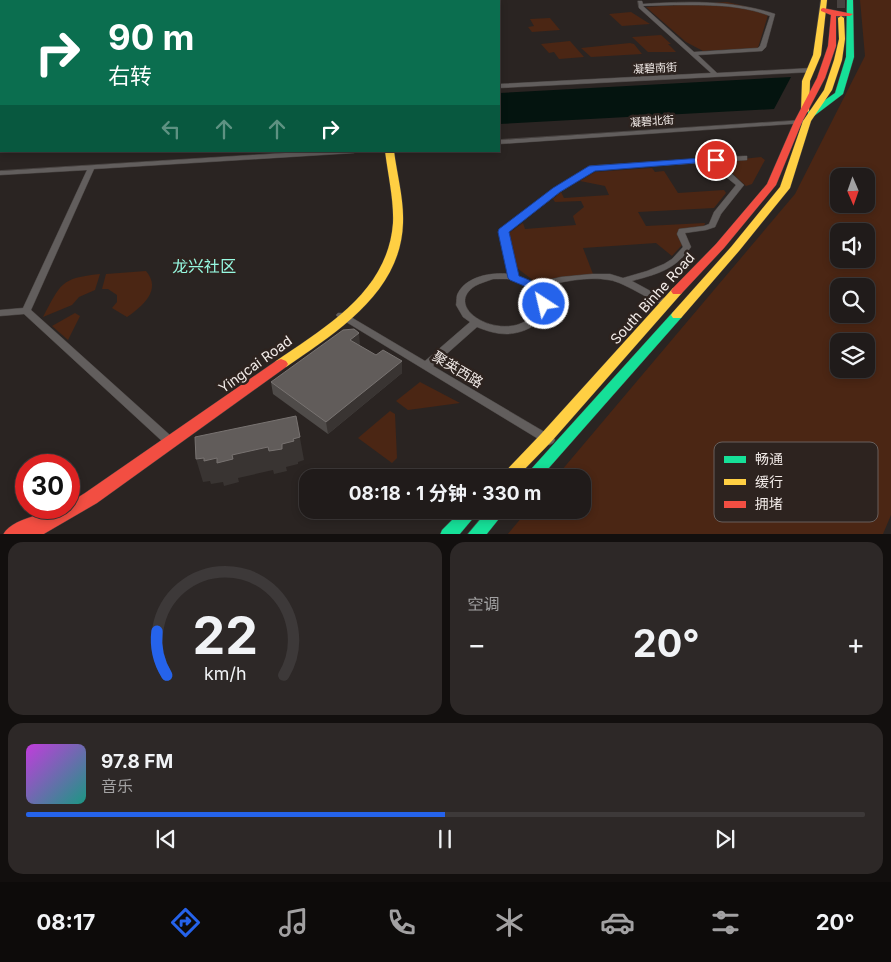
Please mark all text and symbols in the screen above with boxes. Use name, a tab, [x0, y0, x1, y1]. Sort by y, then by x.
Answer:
text: 90 m	[108, 16, 195, 58]
icon: right	[25, 20, 90, 85]
street label: 凝碧南街	[633, 60, 677, 76]
text: 右转	[108, 63, 152, 89]
street label: 凝碧北街	[630, 112, 674, 130]
icon: left	[157, 115, 185, 143]
icon: ahead	[210, 115, 238, 143]
icon: ahead	[263, 115, 291, 143]
icon: right	[316, 115, 344, 143]
pin	[695, 139, 737, 181]
icon: arrive	[702, 146, 730, 174]
north arrow	[830, 168, 875, 212]
map controls	[830, 168, 875, 378]
button: sound	[830, 223, 875, 268]
street label: South Binhe Road	[606, 249, 698, 347]
district label: 龙兴社区	[172, 256, 236, 276]
position arrow	[517, 277, 569, 329]
button: search	[830, 278, 875, 323]
street label: Yingcai Road	[215, 332, 295, 396]
button: layers	[830, 333, 875, 378]
street label: 聚英西路	[430, 347, 486, 391]
legend	[714, 442, 878, 522]
text: 畅通	[755, 450, 783, 467]
speed limit sign: 30	[15, 454, 80, 519]
text: 缓行	[755, 473, 783, 490]
text: 08:18 · 1 分钟 · 330 m	[349, 482, 541, 505]
text: 拥堵	[755, 495, 783, 512]
text: 空调	[468, 594, 500, 614]
text: 22	[192, 604, 258, 667]
text: 20°	[633, 620, 700, 666]
text: −	[468, 627, 486, 661]
text: +	[846, 627, 865, 661]
text: km/h	[204, 663, 246, 684]
text: 97.8 FM	[101, 750, 173, 773]
text: 音乐	[101, 776, 133, 796]
icon: previous	[152, 825, 180, 853]
icon: pause	[431, 825, 459, 853]
icon: next	[711, 825, 739, 853]
icon: directions	[168, 905, 203, 940]
icon: music	[276, 905, 311, 940]
icon: phone	[384, 905, 419, 940]
icon: climate	[492, 905, 527, 940]
icon: car	[600, 905, 635, 940]
icon: filters	[708, 905, 743, 940]
text: 08:17	[36, 909, 95, 935]
text: 20°	[816, 909, 855, 935]

